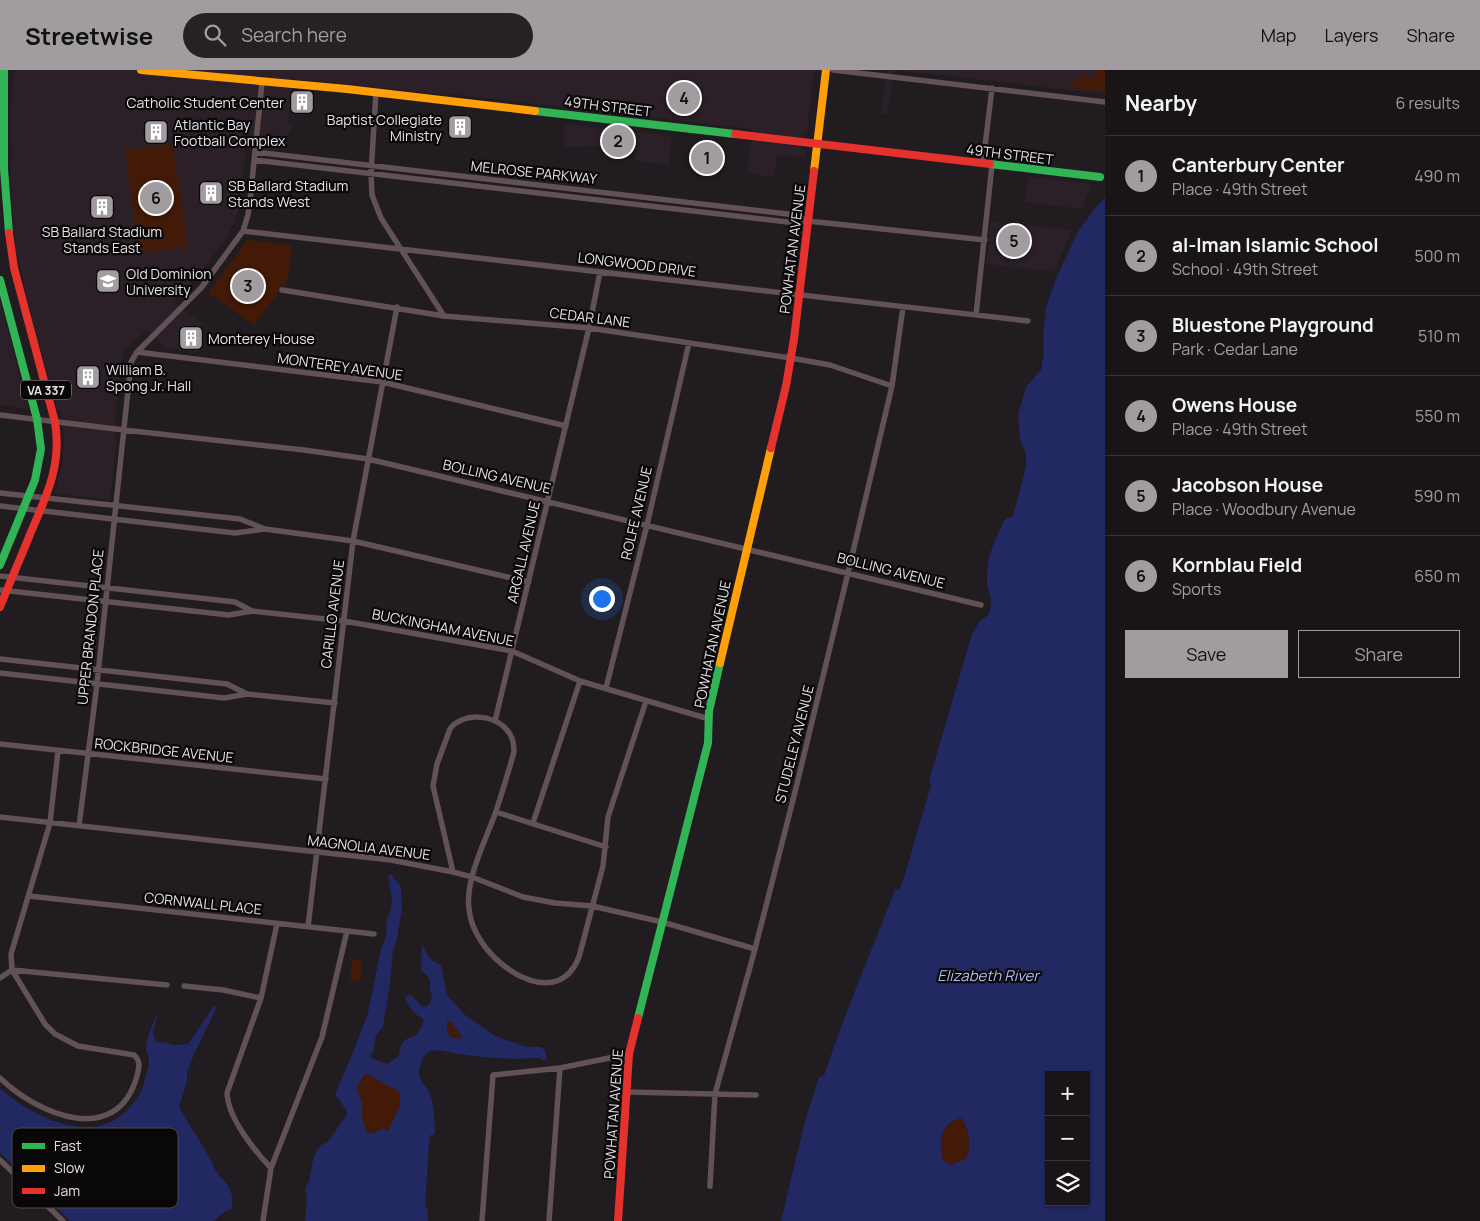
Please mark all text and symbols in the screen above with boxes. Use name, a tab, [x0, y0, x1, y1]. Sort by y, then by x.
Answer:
search box	[183, 13, 533, 58]
text: Streetwise	[25, 19, 153, 52]
icon: search	[201, 21, 229, 49]
text: Search here	[241, 22, 347, 48]
text: Map	[1261, 23, 1296, 47]
text: Layers	[1324, 23, 1378, 47]
text: Share	[1406, 23, 1455, 47]
pin: 4	[668, 79, 700, 117]
building icon: Catholic Student Center	[289, 89, 315, 115]
text: Nearby	[1125, 89, 1197, 117]
street label: 49TH STREET	[563, 91, 653, 121]
text: 6 results	[1395, 92, 1460, 114]
place label: Catholic Student Center	[127, 93, 284, 112]
place label: Baptist Collegiate Ministry	[327, 110, 443, 145]
building icon: Baptist Collegiate Ministry	[447, 114, 473, 140]
place label: Atlantic Bay Football Complex	[174, 115, 286, 150]
building icon: Atlantic Bay Football Complex	[143, 119, 169, 145]
pin: 2	[602, 122, 634, 160]
pin: 1	[691, 139, 723, 177]
street label: 49TH STREET	[965, 139, 1055, 169]
text: Canterbury Center	[1172, 152, 1345, 178]
street label: MELROSE PARKWAY	[470, 156, 598, 188]
text: 1	[1137, 165, 1145, 187]
text: 490 m	[1414, 165, 1460, 187]
place label: SB Ballard Stadium Stands West	[228, 176, 349, 211]
text: Place · 49th Street	[1172, 178, 1308, 200]
pin: 6	[140, 179, 172, 217]
building icon: SB Ballard Stadium Stands West	[198, 180, 224, 206]
street label: POWHATAN AVENUE	[775, 183, 809, 315]
building icon: SB Ballard Stadium Stands East	[89, 194, 115, 220]
place label: SB Ballard Stadium Stands East	[42, 222, 162, 257]
pin: 5	[998, 222, 1030, 260]
text: al-Iman Islamic School	[1172, 232, 1378, 258]
text: 2	[1136, 245, 1146, 267]
text: 500 m	[1414, 245, 1460, 267]
street label: LONGWOOD DRIVE	[577, 247, 697, 281]
text: School · 49th Street	[1172, 258, 1318, 280]
place label: Old Dominion University	[126, 264, 212, 299]
pin: 3	[232, 267, 264, 305]
school or university icon: Old Dominion University	[95, 268, 121, 294]
street label: CEDAR LANE	[549, 303, 631, 331]
text: Bluestone Playground	[1172, 312, 1374, 338]
building icon: Monterey House	[178, 325, 204, 351]
text: 3	[1136, 325, 1146, 347]
text: 510 m	[1418, 325, 1460, 347]
place label: Monterey House	[208, 329, 315, 348]
text: Park · Cedar Lane	[1172, 338, 1298, 360]
street label: MONTEREY AVENUE	[276, 348, 404, 384]
place label: William B. Spong Jr. Hall	[106, 360, 191, 395]
building icon: William B. Spong Jr. Hall	[75, 364, 101, 390]
road number: VA 337	[21, 380, 71, 400]
text: Owens House	[1172, 392, 1297, 418]
text: 4	[1136, 405, 1146, 427]
text: 550 m	[1415, 405, 1460, 427]
text: Place · 49th Street	[1172, 418, 1308, 440]
street label: BOLLING AVENUE	[441, 454, 553, 498]
street label: ROLFE AVENUE	[616, 464, 656, 562]
text: Jacobson House	[1172, 472, 1323, 498]
text: 5	[1136, 485, 1146, 507]
text: 590 m	[1414, 485, 1460, 507]
text: Place · Woodbury Avenue	[1172, 498, 1356, 520]
street label: ARGALL AVENUE	[502, 499, 544, 605]
street label: BOLLING AVENUE	[835, 547, 947, 593]
street label: UPPER BRANDON PLACE	[72, 548, 108, 706]
text: Kornblau Field	[1172, 552, 1302, 578]
street label: CARILLO AVENUE	[316, 559, 348, 669]
text: 6	[1136, 565, 1146, 587]
text: 650 m	[1414, 565, 1460, 587]
street label: POWHATAN AVENUE	[689, 578, 735, 710]
text: Sports	[1172, 578, 1221, 600]
your location	[589, 586, 615, 612]
street label: BUCKINGHAM AVENUE	[370, 604, 516, 650]
button: Save	[1125, 630, 1288, 678]
button: Share	[1298, 630, 1460, 678]
street label: STUDELEY AVENUE	[770, 683, 818, 805]
street label: ROCKBRIDGE AVENUE	[94, 733, 234, 767]
street label: MAGNOLIA AVENUE	[306, 830, 432, 864]
street label: CORNWALL PLACE	[143, 887, 263, 919]
water label: Elizabeth River	[937, 965, 1041, 986]
street label: POWHATAN AVENUE	[599, 1049, 627, 1179]
map controls	[1045, 1071, 1090, 1206]
button: +	[1045, 1071, 1090, 1116]
button: −	[1045, 1116, 1090, 1161]
legend	[12, 1128, 178, 1208]
text: Fast	[54, 1136, 82, 1155]
text: Slow	[54, 1158, 85, 1177]
button: layers	[1045, 1161, 1090, 1206]
text: Jam	[54, 1181, 80, 1200]

